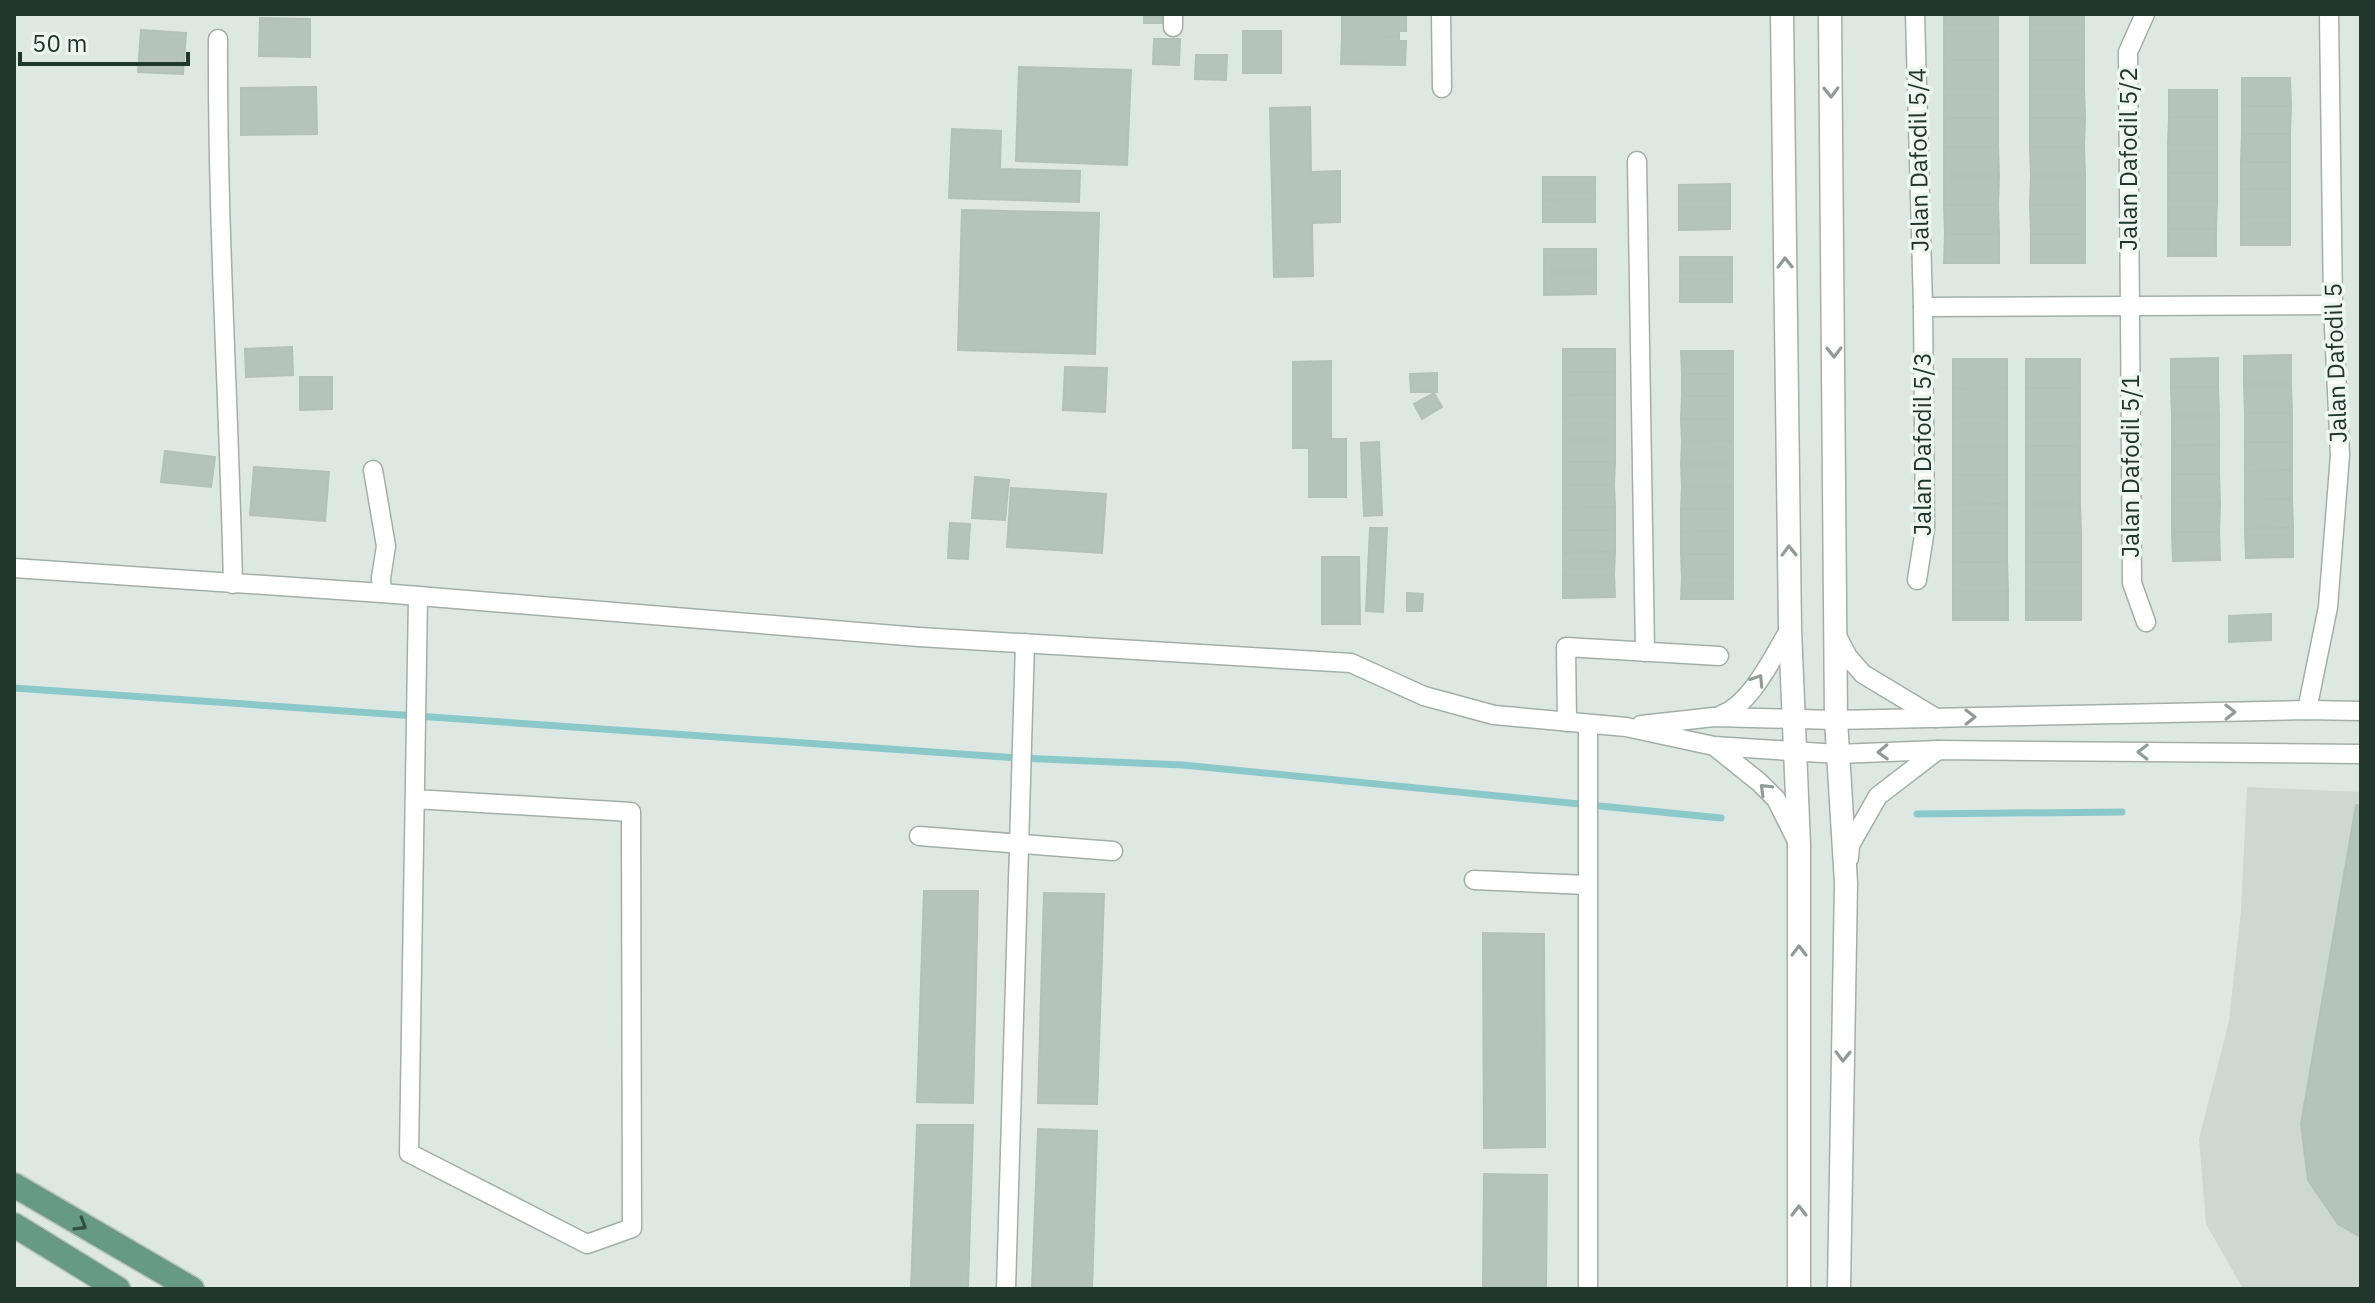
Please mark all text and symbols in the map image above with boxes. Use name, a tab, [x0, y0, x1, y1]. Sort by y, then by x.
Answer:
scale bar	[20, 16, 188, 66]
text: 50 m	[32, 27, 87, 59]
street label: Jalan Dafodil 5/2	[2112, 67, 2144, 251]
street label: Jalan Dafodil 5/4	[1900, 68, 1936, 252]
one-way arrow	[1822, 86, 1840, 99]
one-way arrow	[1776, 256, 1794, 269]
street label: Jalan Dafodil 5	[2316, 282, 2354, 444]
one-way arrow	[1825, 346, 1843, 359]
street label: Jalan Dafodil 5/3	[1906, 352, 1938, 536]
street label: Jalan Dafodil 5/1	[2114, 374, 2146, 558]
one-way arrow	[1780, 544, 1797, 557]
one-way arrow	[1748, 674, 1763, 689]
one-way arrow	[2224, 703, 2237, 720]
one-way arrow	[1964, 708, 1977, 726]
one-way arrow	[2136, 743, 2149, 761]
one-way arrow	[1876, 744, 1889, 761]
one-way arrow	[1760, 783, 1774, 798]
one-way arrow	[1790, 944, 1808, 957]
one-way arrow	[1835, 1050, 1852, 1063]
one-way arrow	[1790, 1204, 1808, 1217]
one-way arrow	[72, 1215, 87, 1231]

